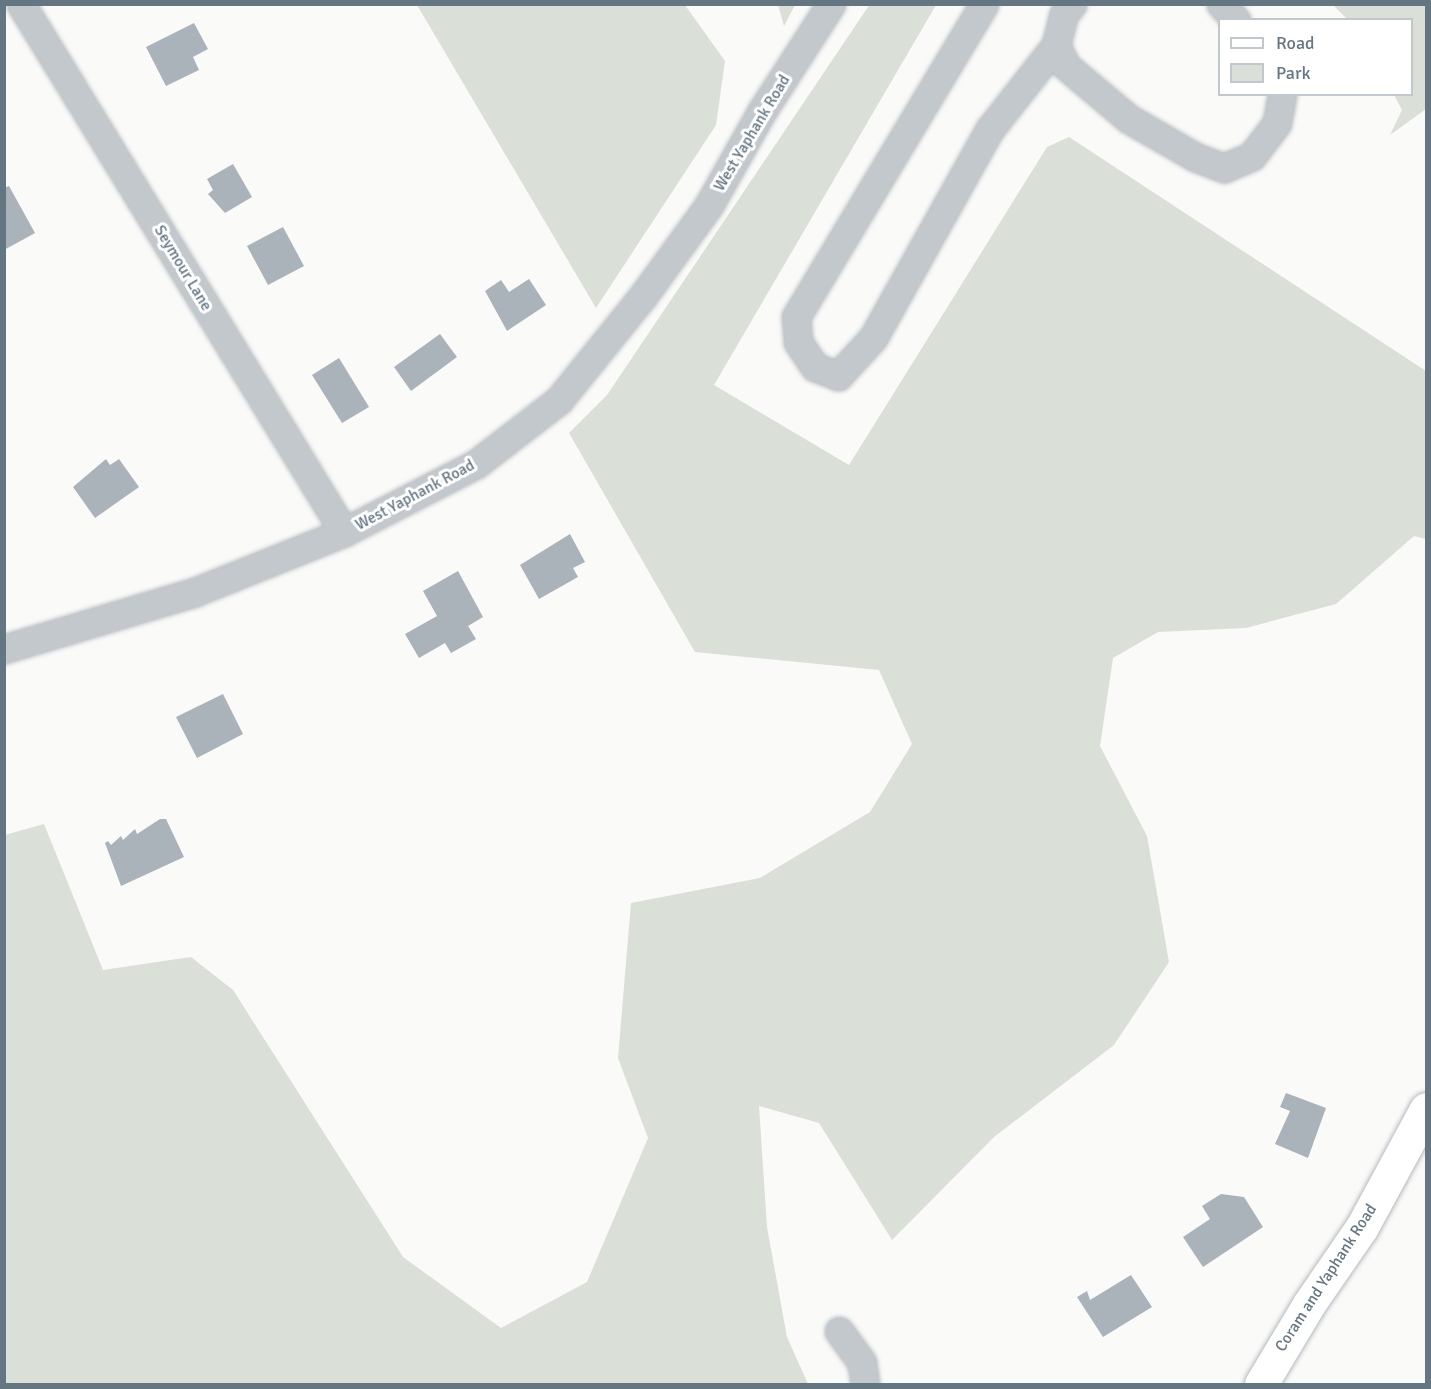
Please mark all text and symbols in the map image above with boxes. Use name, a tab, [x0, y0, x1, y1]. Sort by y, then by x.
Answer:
legend	[1218, 18, 1413, 96]
text: Road	[1276, 32, 1315, 54]
text: Park	[1276, 62, 1311, 84]
street label: West Yaphank Road	[710, 71, 794, 195]
street label: Seymour Lane	[150, 222, 216, 314]
street label: West Yaphank Road	[352, 455, 478, 535]
street label: Coram and Yaphank Road	[1271, 1201, 1381, 1355]

